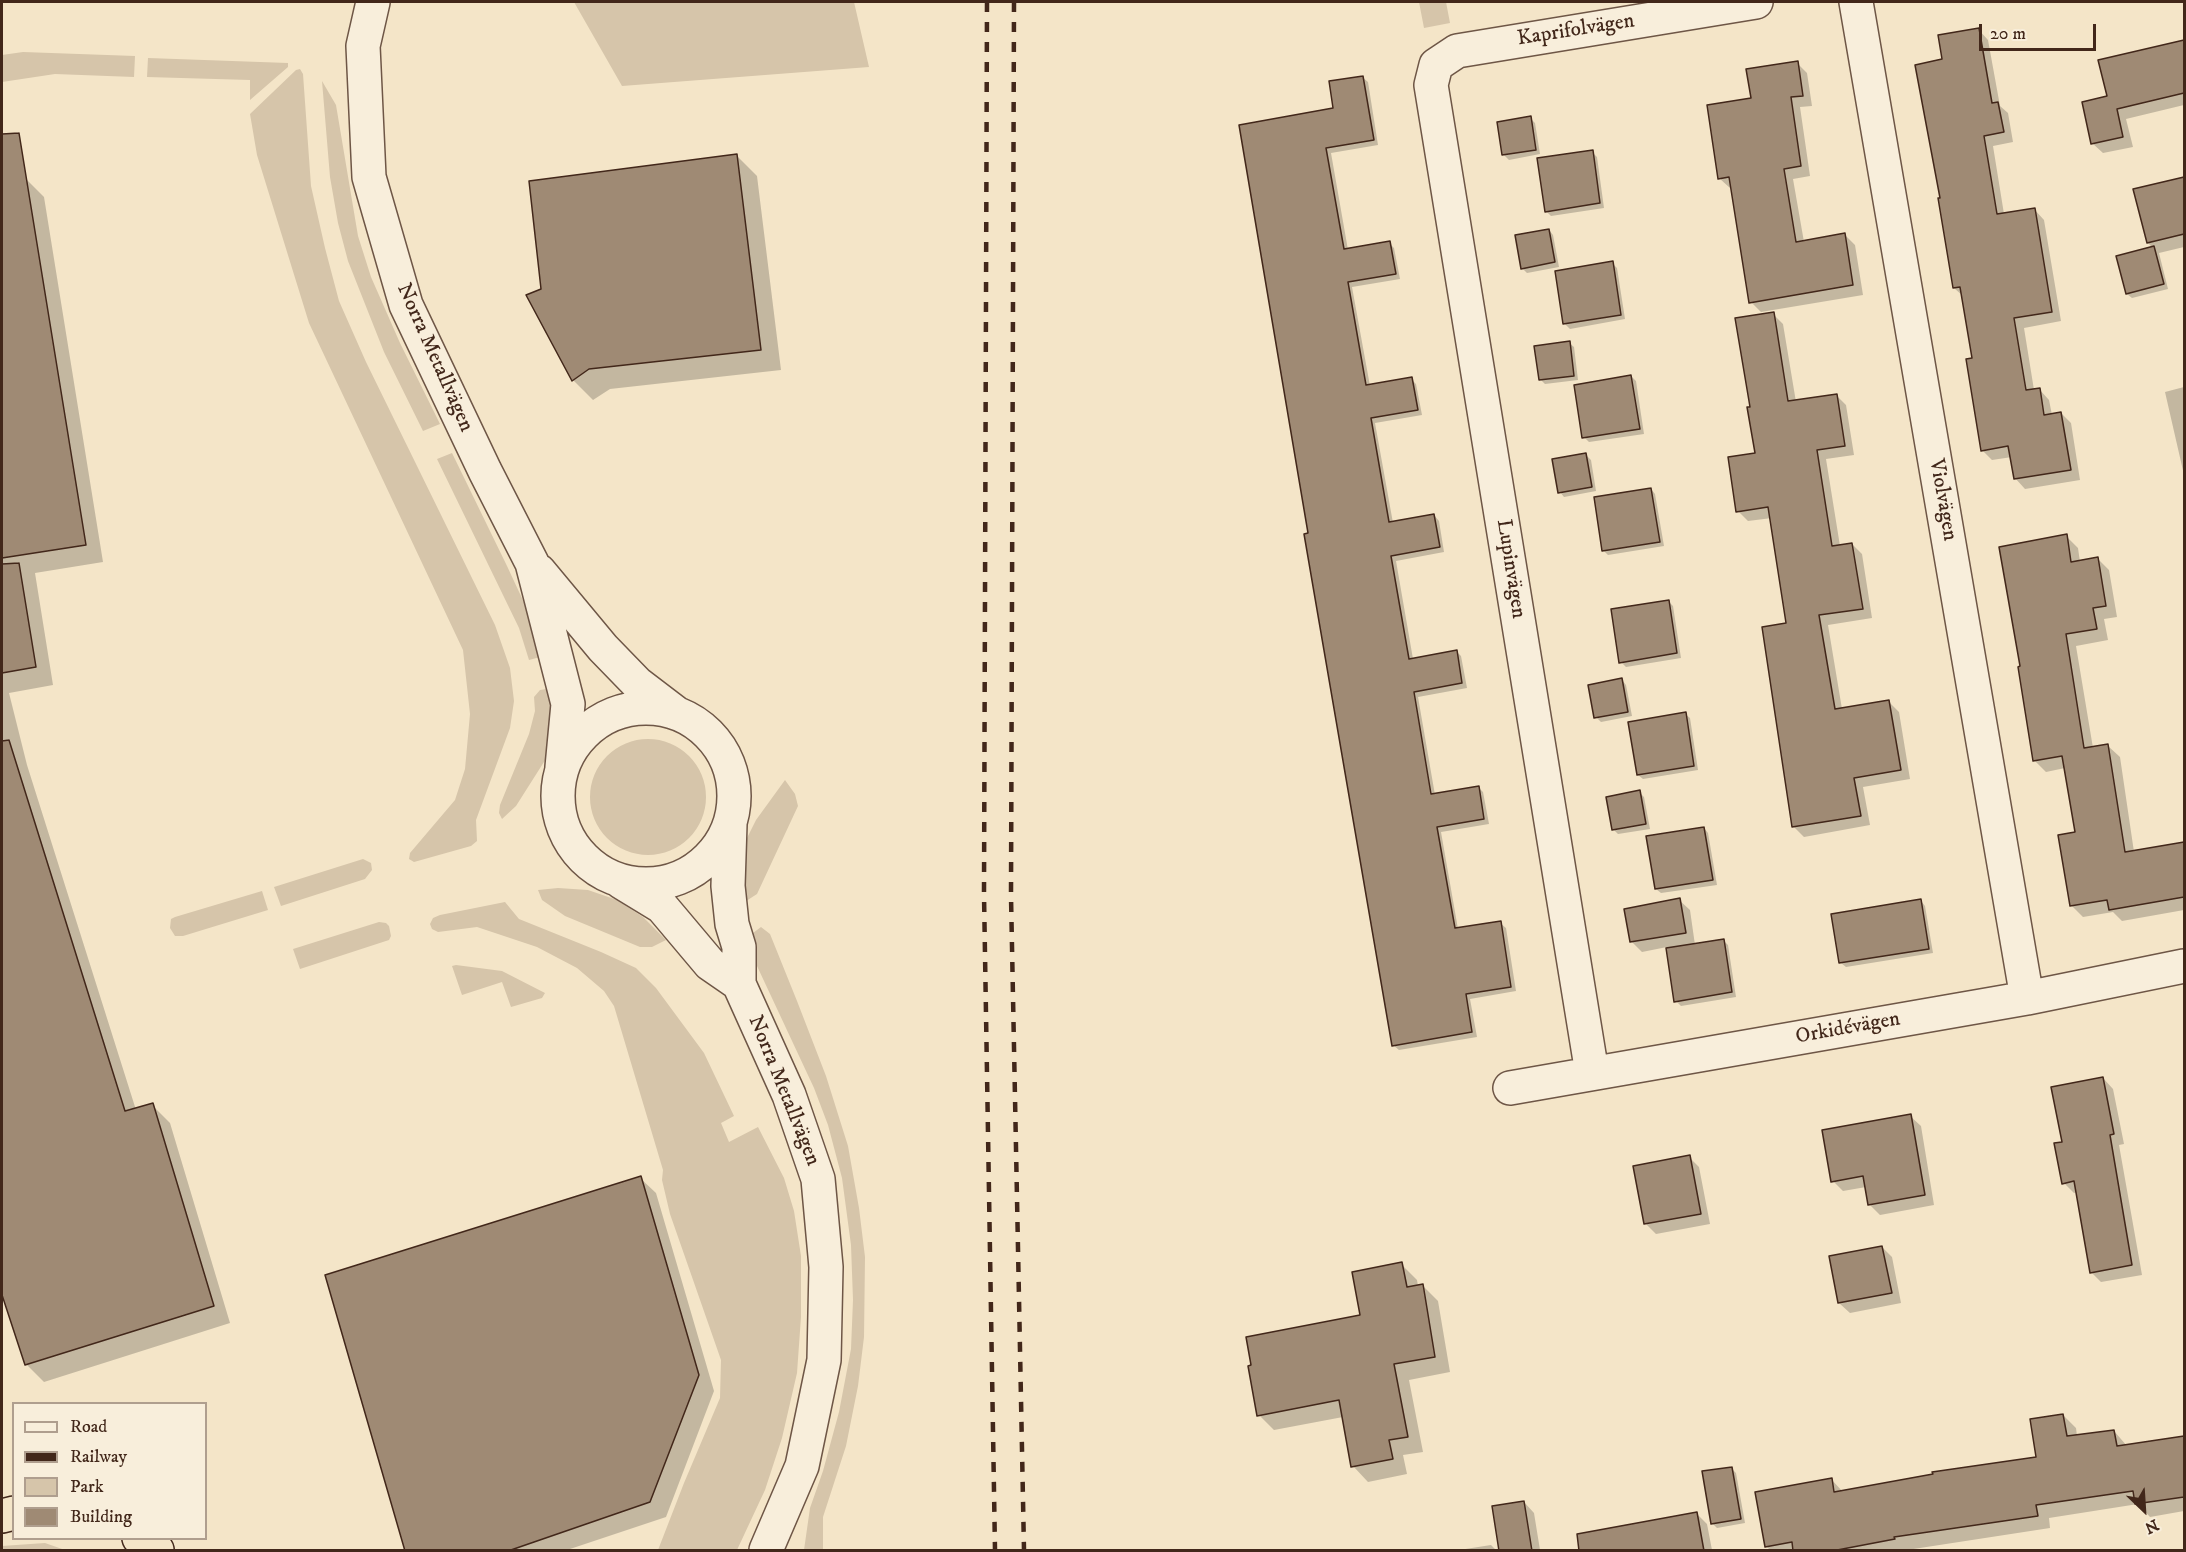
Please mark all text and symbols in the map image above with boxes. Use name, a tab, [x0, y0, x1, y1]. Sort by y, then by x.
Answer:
street label: Kaprifolvägen	[1516, 9, 1636, 53]
scale bar	[1982, 12, 2099, 50]
text: 20 m	[1990, 23, 2026, 45]
street label: Norra Metallvägen	[390, 280, 478, 436]
street label: Violvägen	[1922, 457, 1962, 543]
street label: Lupinvägen	[1490, 518, 1530, 620]
street label: Orkidévägen	[1794, 1007, 1902, 1051]
street label: Norra Metallvägen	[741, 1012, 825, 1170]
legend	[12, 1402, 207, 1540]
text: Road	[70, 1416, 107, 1438]
text: Railway	[70, 1446, 127, 1468]
text: Park	[70, 1476, 104, 1498]
north arrow	[2114, 1480, 2174, 1540]
text: Building	[70, 1506, 132, 1528]
text: N	[2141, 1514, 2162, 1538]

